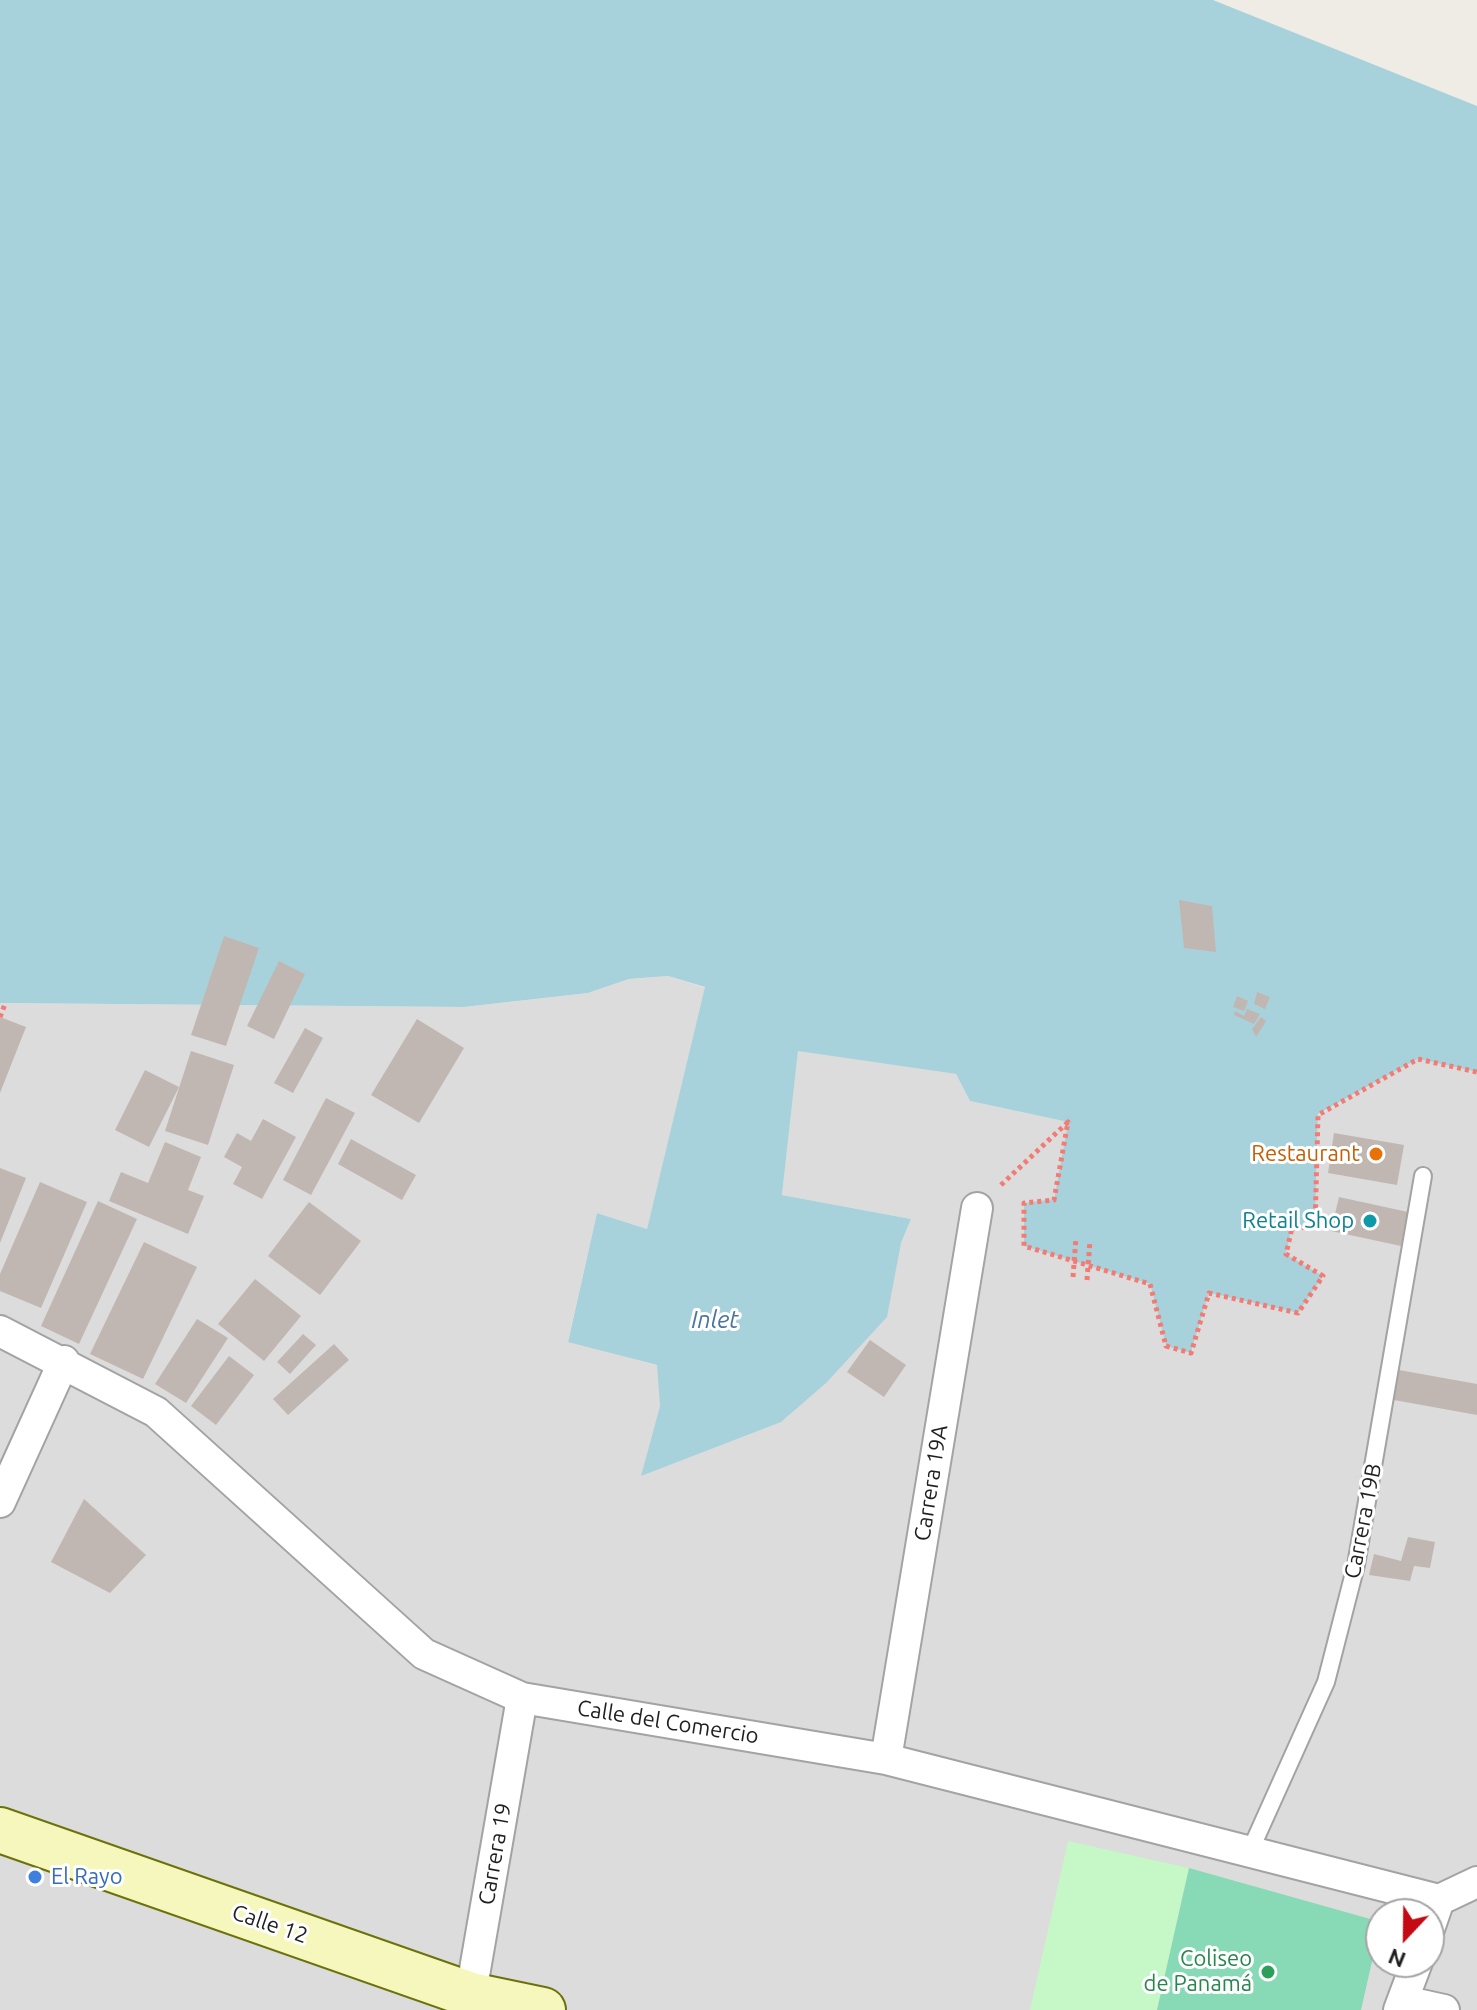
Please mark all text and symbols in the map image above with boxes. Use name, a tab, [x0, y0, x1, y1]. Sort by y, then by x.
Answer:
place label: Restaurant	[1251, 1141, 1360, 1167]
marker: Restaurant	[1367, 1145, 1385, 1163]
place label: Retail Shop	[1242, 1208, 1354, 1234]
marker: Retail Shop	[1361, 1212, 1379, 1230]
water label: Inlet	[691, 1306, 739, 1334]
street label: Carrera 19A	[909, 1423, 953, 1543]
street label: Carrera 19B	[1339, 1461, 1387, 1581]
street label: Calle del Comercio	[575, 1695, 761, 1749]
street label: Carrera 19	[473, 1801, 517, 1907]
place label: El Rayo	[51, 1864, 123, 1890]
marker: El Rayo	[26, 1868, 44, 1886]
north arrow	[1365, 1898, 1445, 1978]
street label: Calle 12	[229, 1899, 311, 1949]
text: N	[1384, 1944, 1409, 1974]
place label: Coliseo de Panamá	[1144, 1946, 1252, 1998]
marker: Coliseo de Panamá	[1259, 1963, 1277, 1981]

